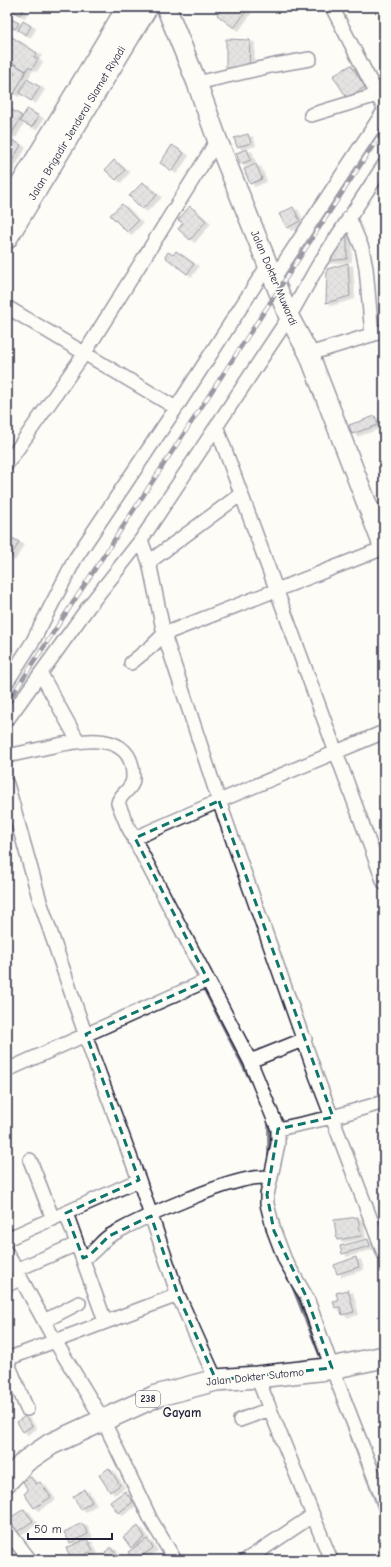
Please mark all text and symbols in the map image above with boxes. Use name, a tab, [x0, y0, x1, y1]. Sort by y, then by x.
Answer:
street label: Jalan Brigadir Jenderal Slamet Riyadi	[26, 44, 128, 202]
street label: Jalan Dokter Muwardi	[248, 228, 300, 328]
street label: Jalan Dokter Sutomo	[205, 1365, 305, 1389]
road number: 238	[136, 1391, 160, 1407]
district label: Gayam	[163, 1405, 201, 1420]
scale bar	[28, 1515, 112, 1541]
text: 50 m	[34, 1522, 62, 1536]

